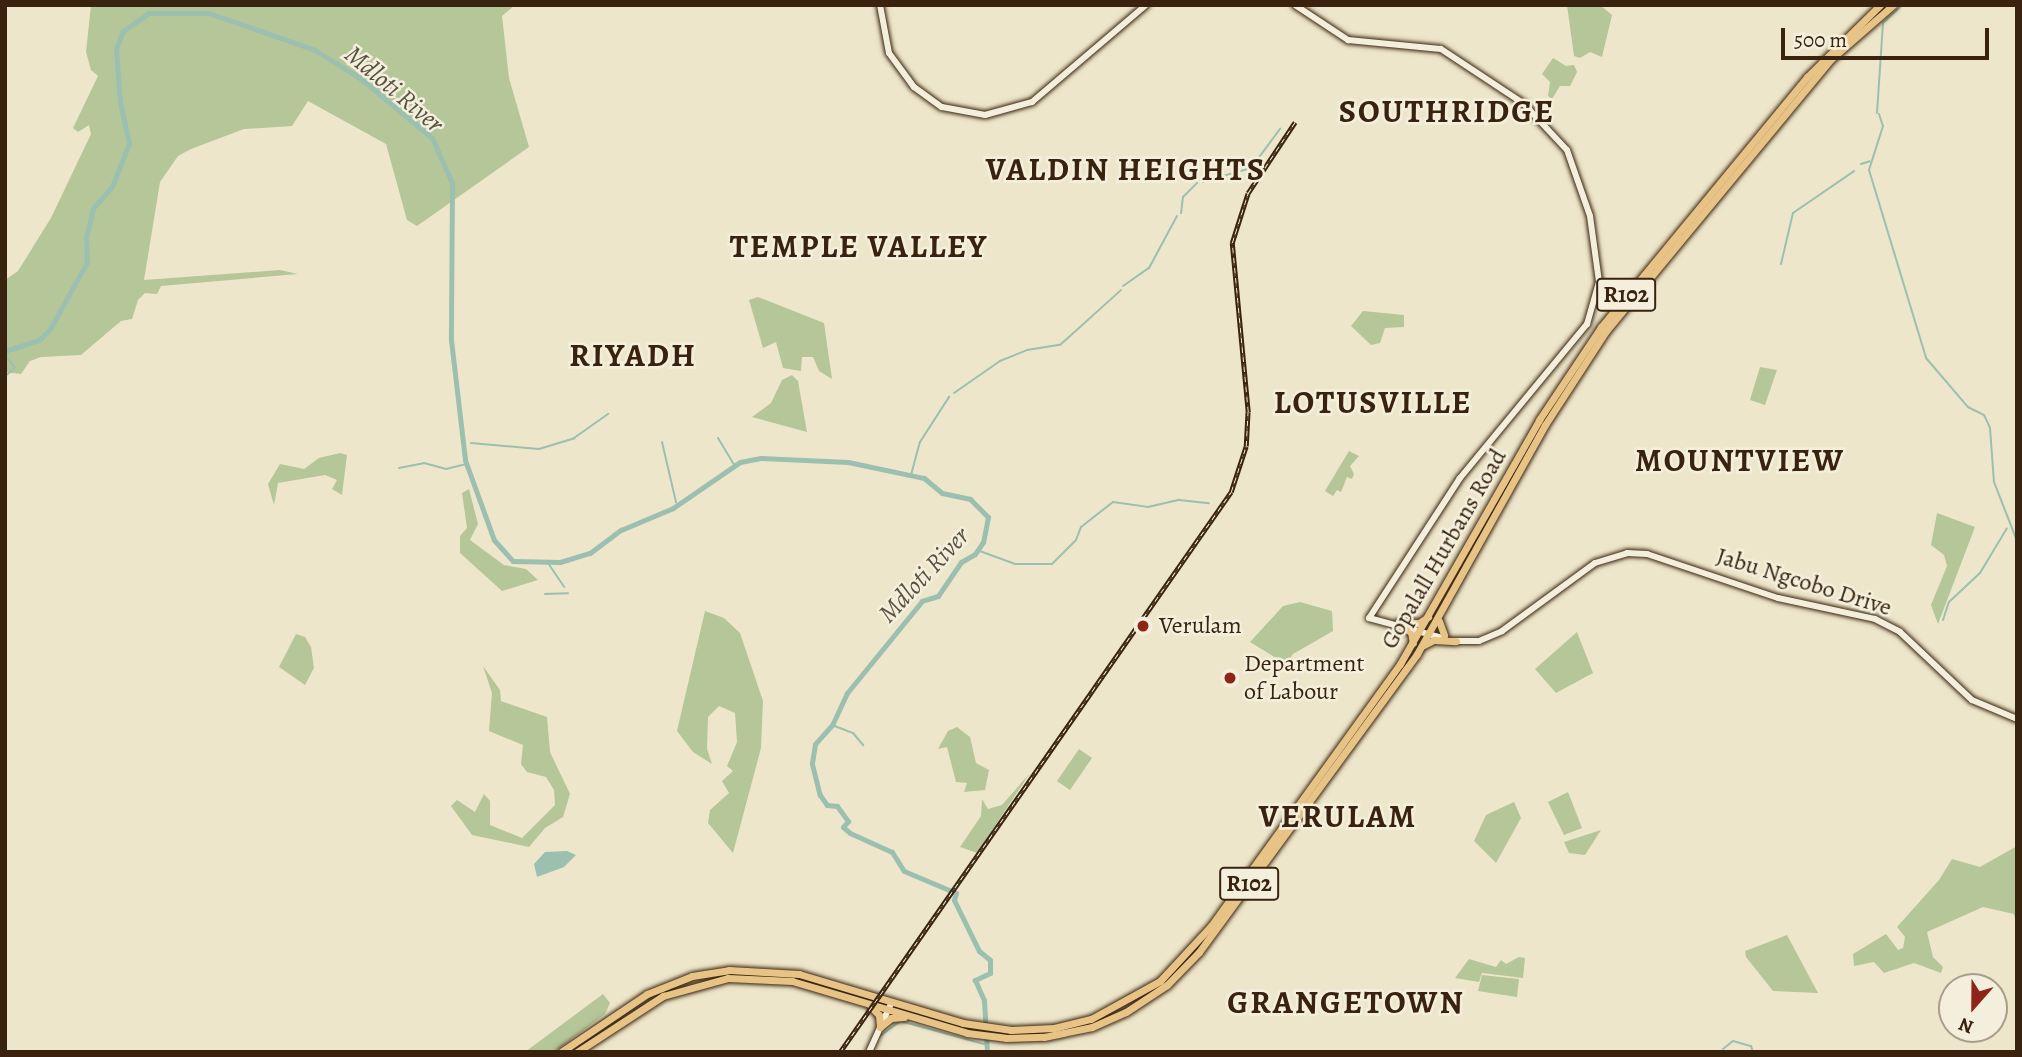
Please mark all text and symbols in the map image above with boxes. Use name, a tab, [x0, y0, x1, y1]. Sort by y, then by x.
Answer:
scale bar	[1784, 14, 1992, 58]
text: 500 m	[1794, 26, 1847, 54]
water label: Mdloti River	[338, 39, 450, 139]
district label: SOUTHRIDGE	[1340, 92, 1554, 130]
district label: VALDIN HEIGHTS	[988, 150, 1264, 188]
district label: TEMPLE VALLEY	[731, 227, 987, 265]
road number: R102	[1594, 276, 1658, 314]
district label: RIYADH	[570, 336, 696, 374]
district label: LOTUSVILLE	[1275, 383, 1471, 421]
district label: MOUNTVIEW	[1636, 441, 1844, 479]
street label: Gopalall Hurbans Road	[1375, 444, 1513, 654]
water label: Mdloti River	[872, 521, 976, 629]
street label: Jabu Ngcobo Drive	[1713, 542, 1895, 622]
place label: Verulam	[1159, 612, 1242, 640]
marker: Verulam	[1133, 616, 1153, 636]
place label: Department of Labour	[1244, 650, 1364, 706]
marker: Department of Labour	[1222, 670, 1238, 686]
district label: VERULAM	[1260, 797, 1416, 835]
road number: R102	[1218, 864, 1280, 904]
north arrow	[1938, 973, 2008, 1043]
district label: GRANGETOWN	[1229, 983, 1463, 1021]
text: N	[1955, 1011, 1977, 1040]

